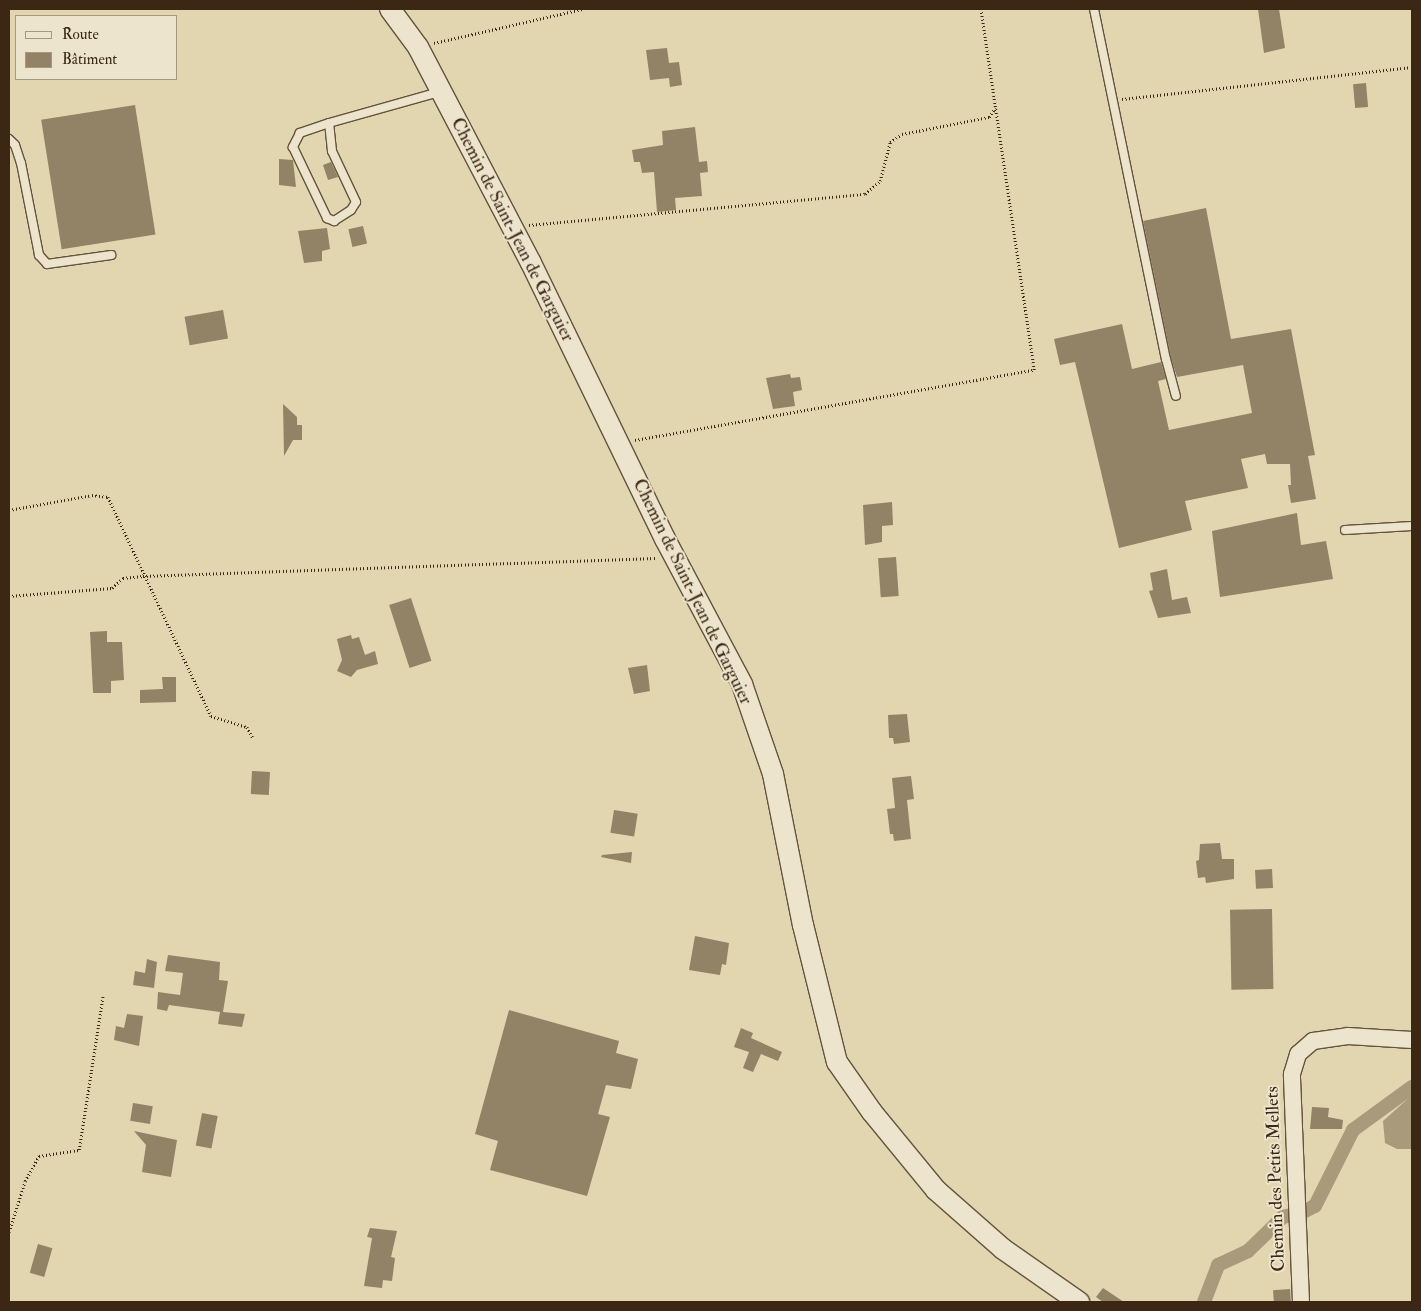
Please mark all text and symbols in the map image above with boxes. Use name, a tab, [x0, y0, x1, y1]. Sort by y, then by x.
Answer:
legend	[15, 15, 178, 80]
text: Route	[62, 25, 99, 44]
text: Bâtiment	[62, 50, 117, 69]
street label: Chemin de Saint-Jean de Garguier	[446, 114, 578, 346]
street label: Chemin de Saint-Jean de Garguier	[628, 476, 756, 708]
street label: Chemin des Petits Mellets	[1262, 1086, 1290, 1272]

